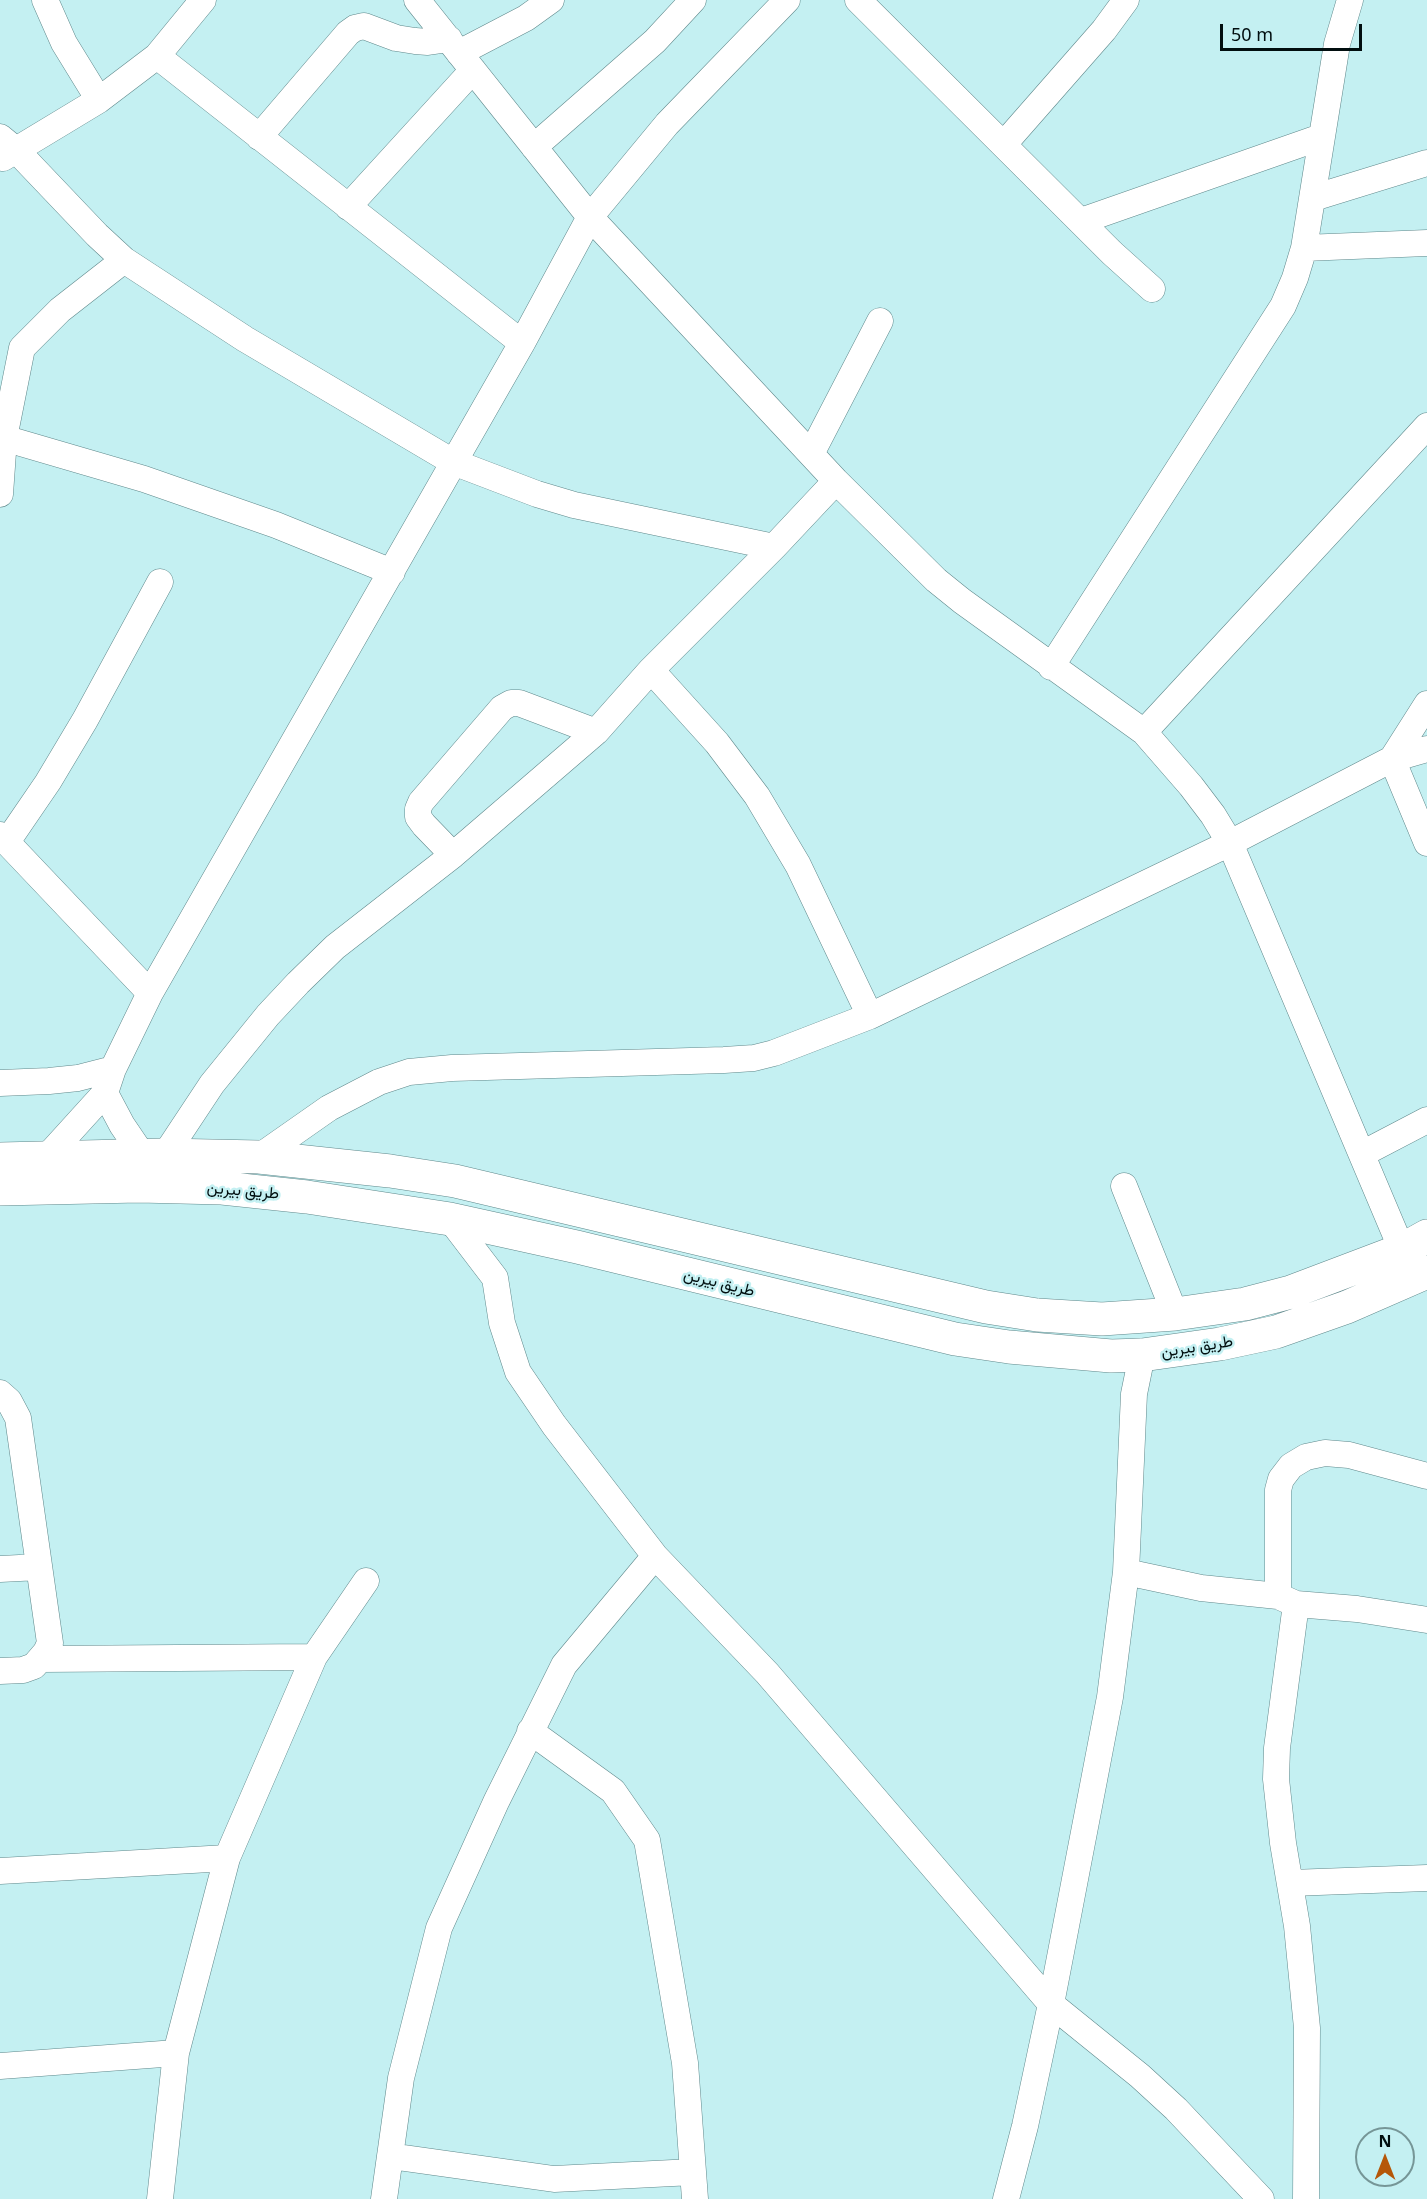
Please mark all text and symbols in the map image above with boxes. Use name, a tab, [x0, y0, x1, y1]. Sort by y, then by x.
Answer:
scale bar	[1223, 12, 1366, 50]
text: 50 m	[1231, 22, 1273, 46]
street label: طريق بيرين	[206, 1178, 280, 1204]
street label: طريق بيرين	[682, 1265, 756, 1301]
street label: طريق بيرين	[1160, 1332, 1234, 1362]
north arrow	[1355, 2127, 1415, 2187]
text: N	[1378, 2130, 1392, 2152]

